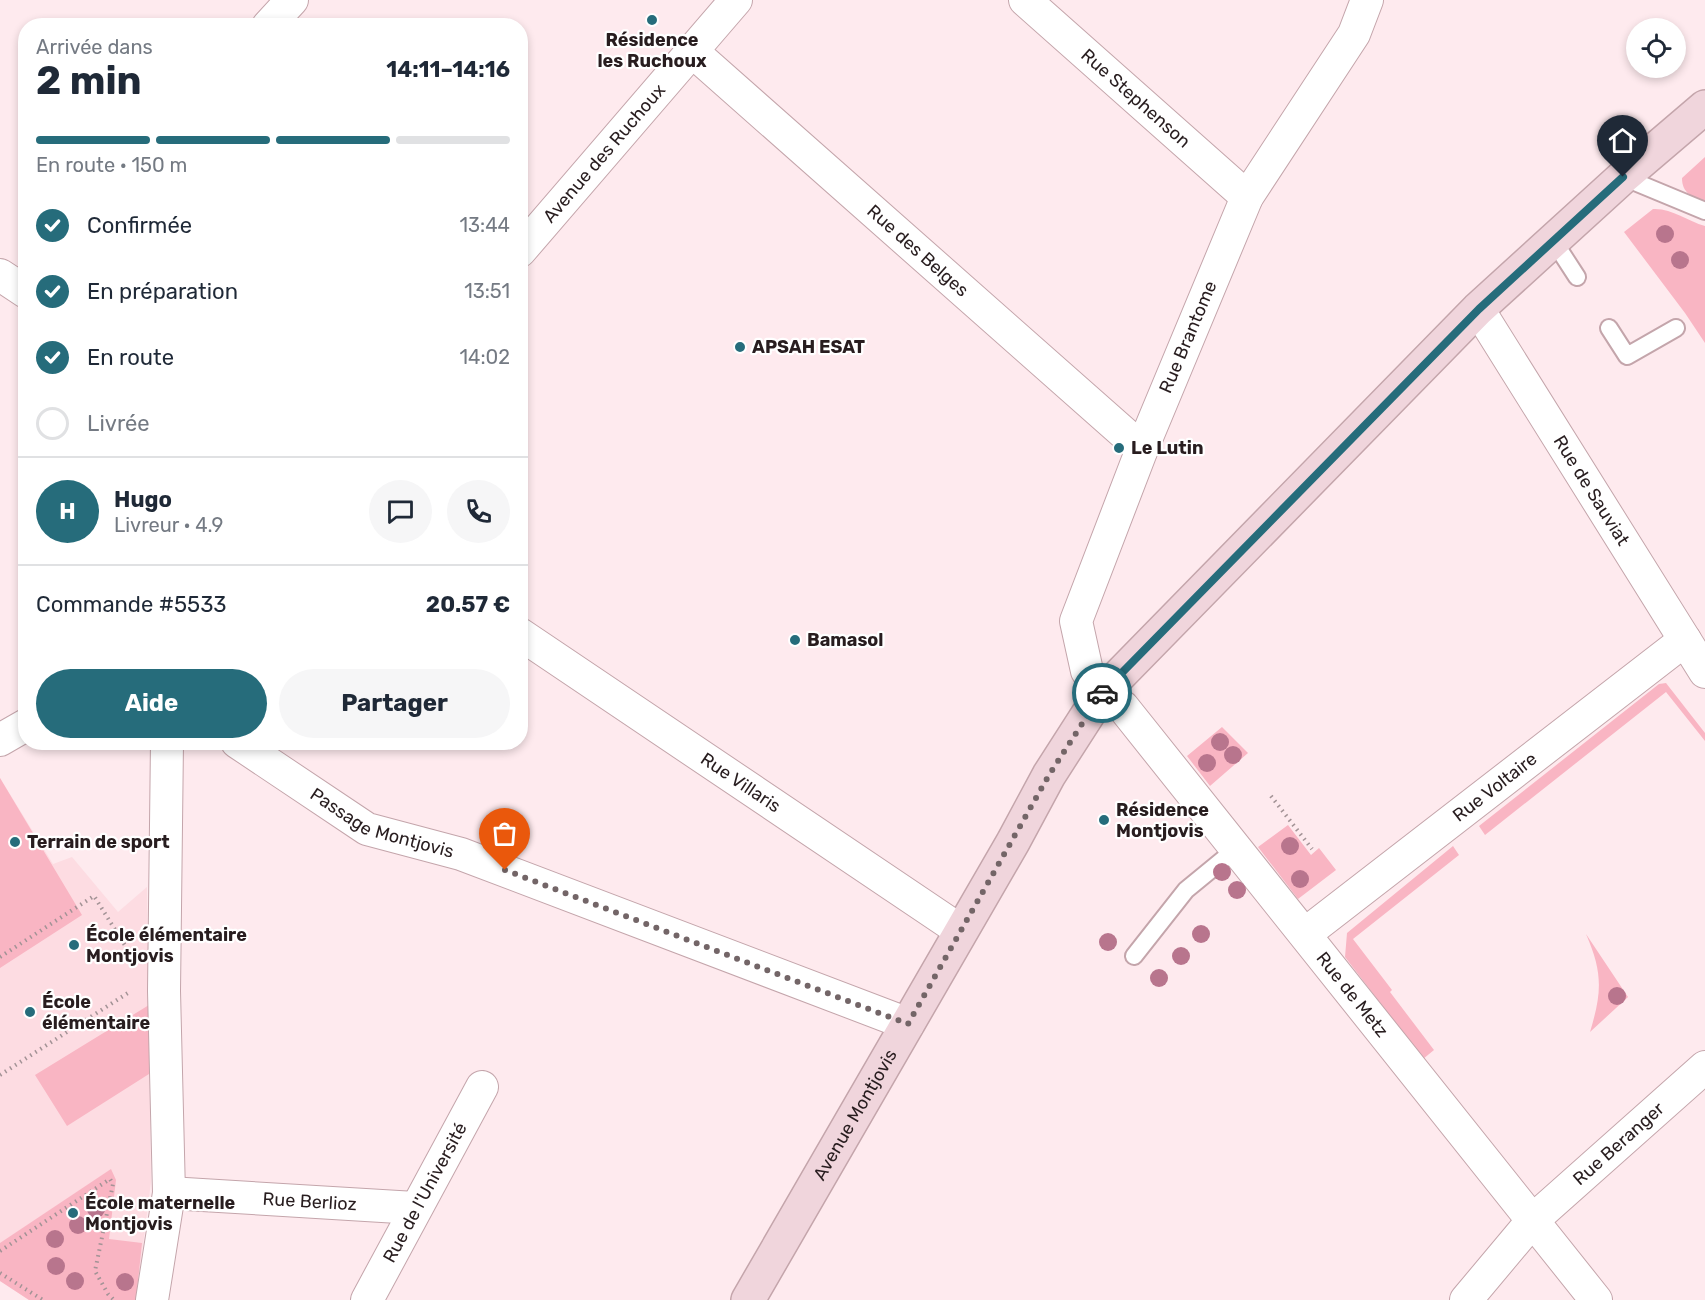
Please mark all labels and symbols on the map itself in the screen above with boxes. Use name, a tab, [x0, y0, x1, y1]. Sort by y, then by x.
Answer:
marker: Résidence les Ruchoux	[645, 13, 659, 27]
place label: Résidence les Ruchoux	[597, 29, 707, 72]
street label: Rue Stephenson	[1077, 44, 1195, 152]
street label: Avenue des Ruchoux	[538, 79, 670, 227]
pin	[1597, 115, 1648, 177]
street label: Rue des Belges	[862, 200, 973, 301]
street label: Rue Brantome	[1154, 277, 1222, 397]
place label: APSAH ESAT	[752, 336, 865, 358]
marker: APSAH ESAT	[733, 340, 747, 354]
street label: Rue de Sauviat	[1549, 431, 1634, 550]
place label: Le Lutin	[1131, 437, 1203, 459]
marker: Le Lutin	[1112, 441, 1126, 455]
place label: Bamasol	[807, 629, 884, 651]
marker: Bamasol	[788, 633, 802, 647]
courier	[1072, 663, 1132, 723]
street label: Rue Villaris	[696, 748, 785, 817]
street label: Rue Voltaire	[1448, 748, 1541, 827]
street label: Passage Montjovis	[306, 783, 456, 863]
place label: Résidence Montjovis	[1116, 799, 1209, 842]
pin	[479, 808, 530, 870]
marker: Résidence Montjovis	[1097, 813, 1111, 827]
place label: Terrain de sport	[27, 831, 170, 853]
marker: Terrain de sport	[8, 835, 22, 849]
place label: École élémentaire Montjovis	[86, 924, 247, 967]
marker: École élémentaire Montjovis	[67, 938, 81, 952]
street label: Rue de Metz	[1312, 947, 1393, 1042]
place label: École élémentaire	[42, 991, 150, 1034]
marker: École élémentaire	[23, 1005, 37, 1019]
street label: Avenue Montjovis	[809, 1045, 902, 1184]
street label: Rue Beranger	[1569, 1097, 1669, 1190]
street label: Rue de l'Université	[378, 1119, 472, 1266]
street label: Rue Berlioz	[262, 1188, 357, 1215]
place label: École maternelle Montjovis	[85, 1192, 236, 1235]
marker: École maternelle Montjovis	[66, 1206, 80, 1220]

